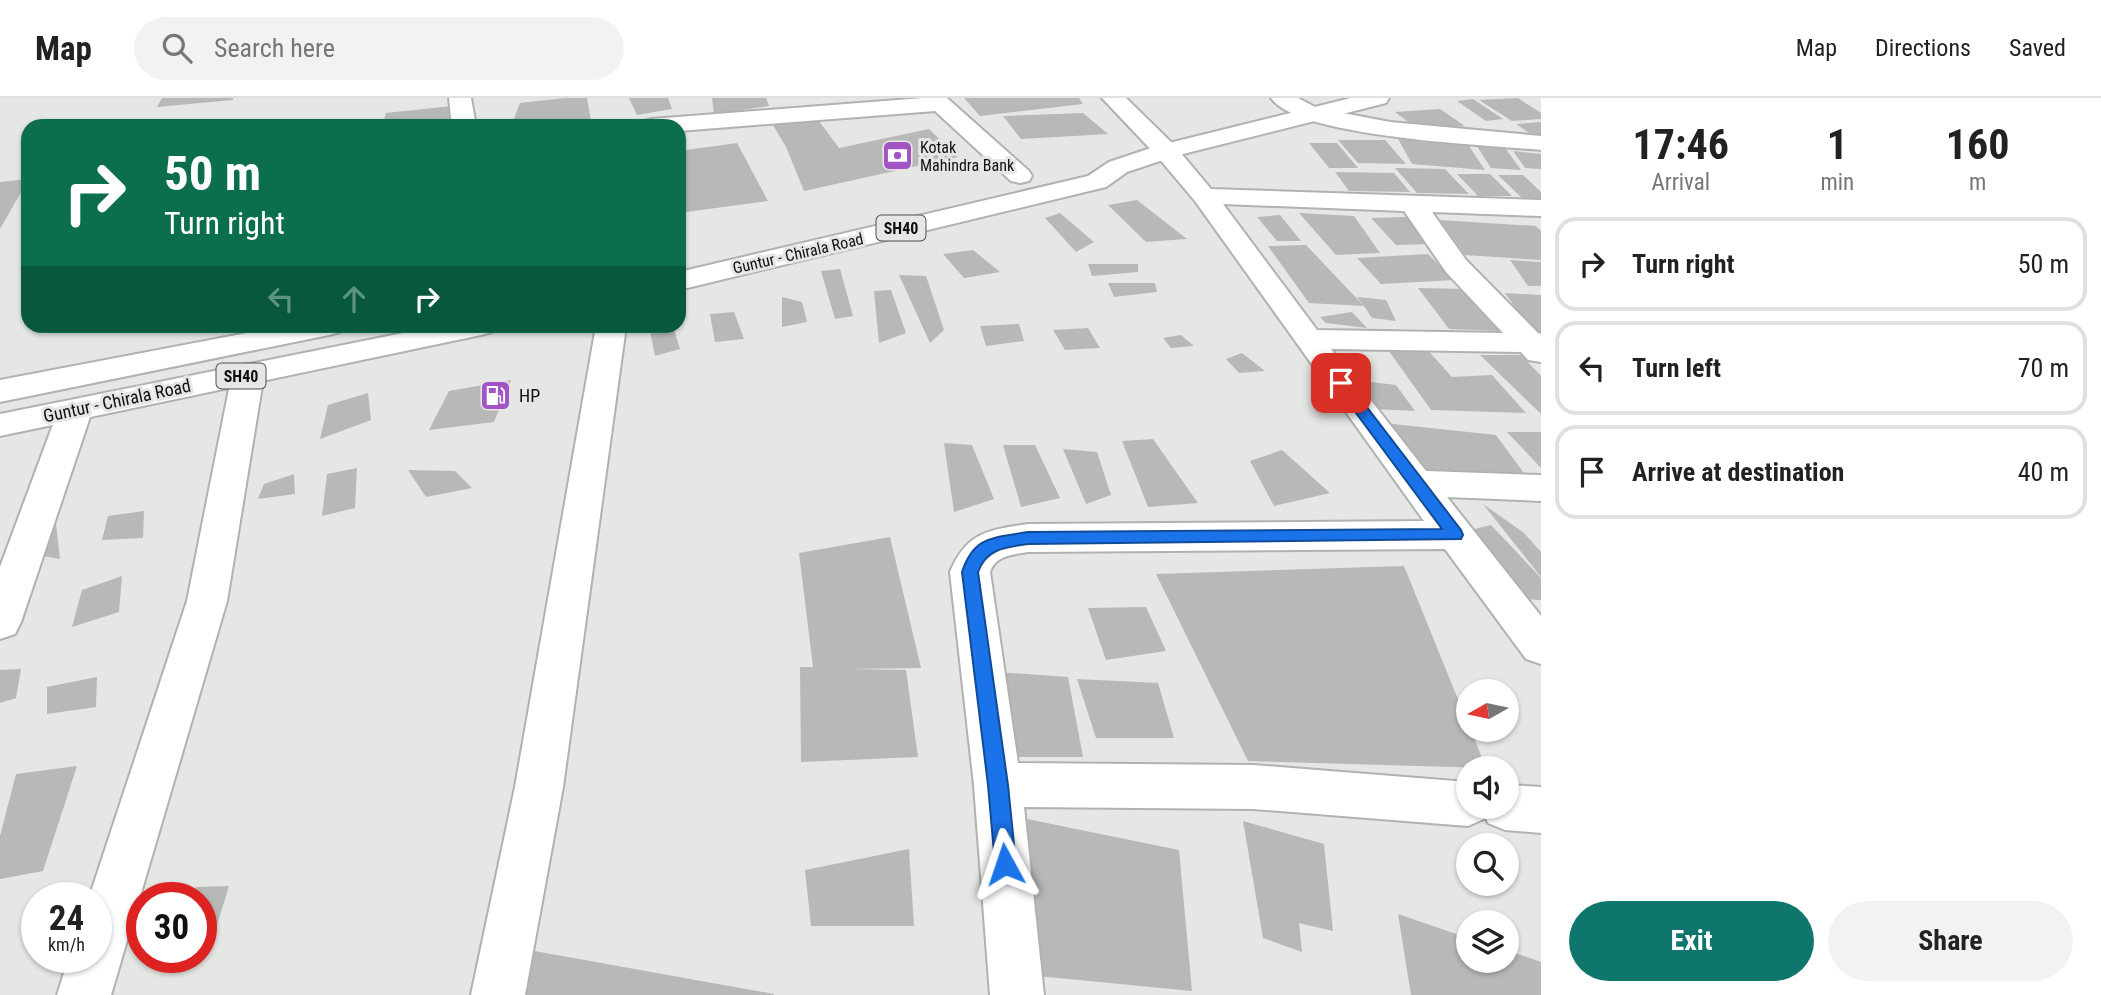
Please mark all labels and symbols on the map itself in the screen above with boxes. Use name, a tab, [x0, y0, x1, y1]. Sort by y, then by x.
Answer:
place label: Kotak Mahindra Bank	[920, 138, 1015, 175]
bank icon: Kotak Mahindra Bank	[880, 139, 914, 173]
road number: SH40	[876, 216, 926, 240]
street label: Guntur - Chirala Road	[731, 229, 865, 278]
pin	[1311, 353, 1371, 413]
road number: SH40	[216, 364, 266, 388]
street label: Guntur - Chirala Road	[41, 375, 192, 426]
fuel station icon: HP	[479, 379, 513, 413]
place label: HP	[519, 385, 540, 406]
north arrow	[1456, 679, 1519, 742]
position arrow	[968, 827, 1042, 901]
speed limit sign: 30	[126, 882, 217, 973]

